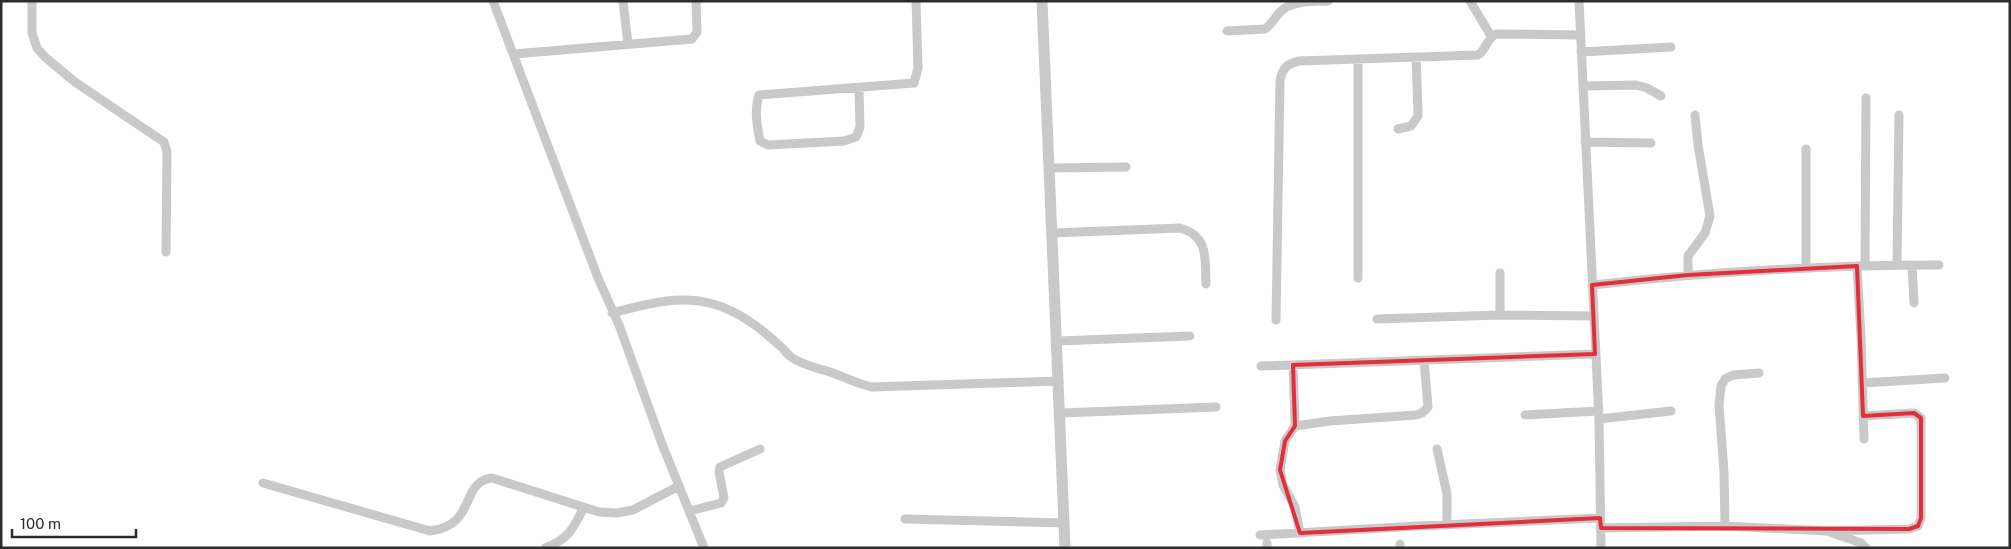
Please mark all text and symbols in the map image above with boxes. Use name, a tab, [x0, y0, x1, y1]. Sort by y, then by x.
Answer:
scale bar	[12, 506, 136, 538]
text: 100 m	[20, 515, 61, 532]

